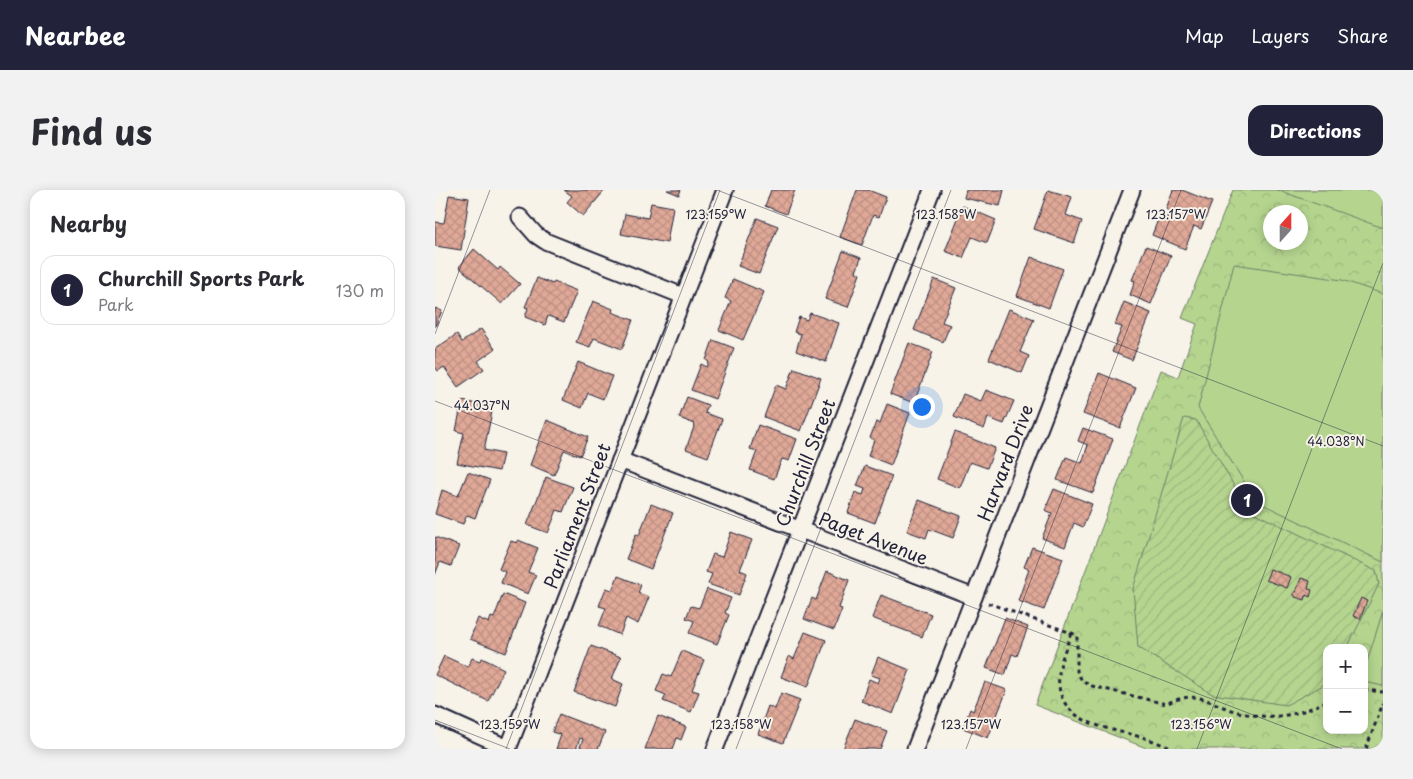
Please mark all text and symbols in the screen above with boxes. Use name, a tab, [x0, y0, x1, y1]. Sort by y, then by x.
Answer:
text: Nearbee	[25, 17, 126, 53]
text: Map	[1185, 22, 1224, 49]
text: Layers	[1252, 22, 1309, 49]
text: Share	[1337, 22, 1388, 49]
text: Find us	[30, 104, 152, 157]
button: Directions	[1248, 105, 1383, 156]
text: 123.159°W	[686, 205, 747, 223]
text: 123.158°W	[916, 205, 977, 223]
text: 123.157°W	[1146, 205, 1207, 223]
north arrow	[1263, 205, 1308, 250]
text: Nearby	[50, 207, 127, 239]
text: Churchill Sports Park	[98, 264, 304, 292]
text: 1	[63, 278, 71, 302]
text: 130 m	[336, 278, 384, 302]
text: Park	[98, 292, 134, 316]
your location	[909, 394, 935, 420]
street label: Churchill Street	[768, 395, 841, 530]
text: 44.037°N	[454, 396, 510, 414]
street label: Harvard Drive	[970, 400, 1039, 525]
text: 44.038°N	[1307, 432, 1365, 450]
street label: Parliament Street	[536, 439, 617, 592]
pin: 1	[1231, 481, 1263, 519]
street label: Paget Avenue	[815, 504, 932, 571]
map controls	[1323, 644, 1368, 734]
button: +	[1323, 644, 1368, 689]
button: −	[1323, 689, 1368, 734]
text: 123.159°W	[480, 715, 541, 733]
text: 123.158°W	[711, 715, 772, 733]
text: 123.157°W	[941, 715, 1002, 733]
text: 123.156°W	[1170, 715, 1232, 733]

